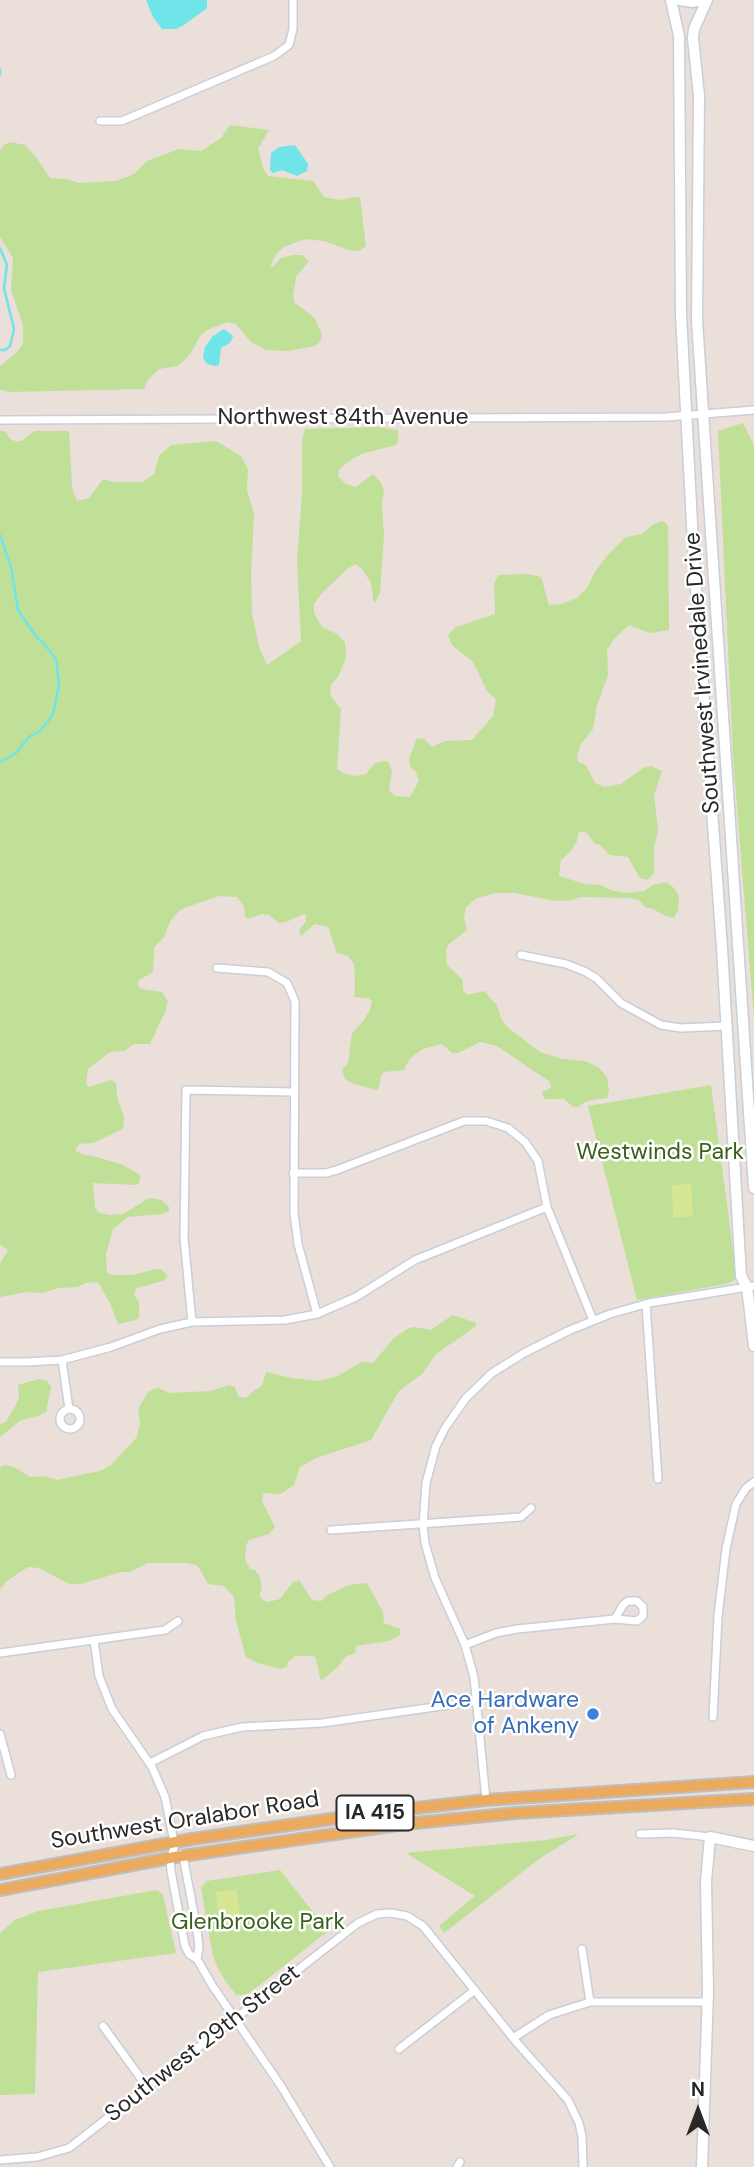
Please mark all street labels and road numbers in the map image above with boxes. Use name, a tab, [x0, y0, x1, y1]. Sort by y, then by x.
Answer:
street label: Northwest 84th Avenue	[217, 404, 469, 432]
street label: Southwest Irvinedale Drive	[679, 531, 727, 815]
street label: Southwest Oralabor Road	[49, 1786, 321, 1856]
road number: IA 415	[336, 1796, 414, 1830]
street label: Southwest 29th Street	[100, 1959, 306, 2129]

